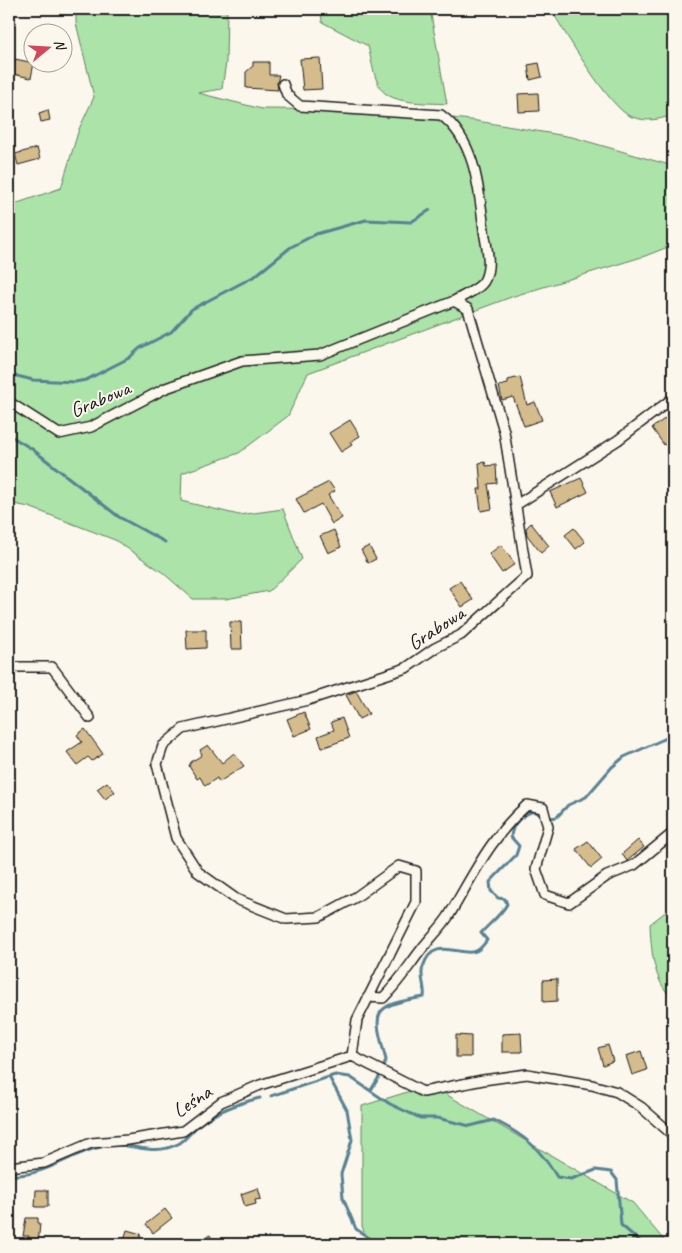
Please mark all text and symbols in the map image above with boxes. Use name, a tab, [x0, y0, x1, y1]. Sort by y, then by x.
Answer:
north arrow	[22, 22, 72, 72]
text: N	[50, 37, 70, 53]
street label: Grabowa	[66, 374, 136, 423]
street label: Grabowa	[403, 599, 471, 656]
street label: Leśna	[167, 1078, 218, 1123]

